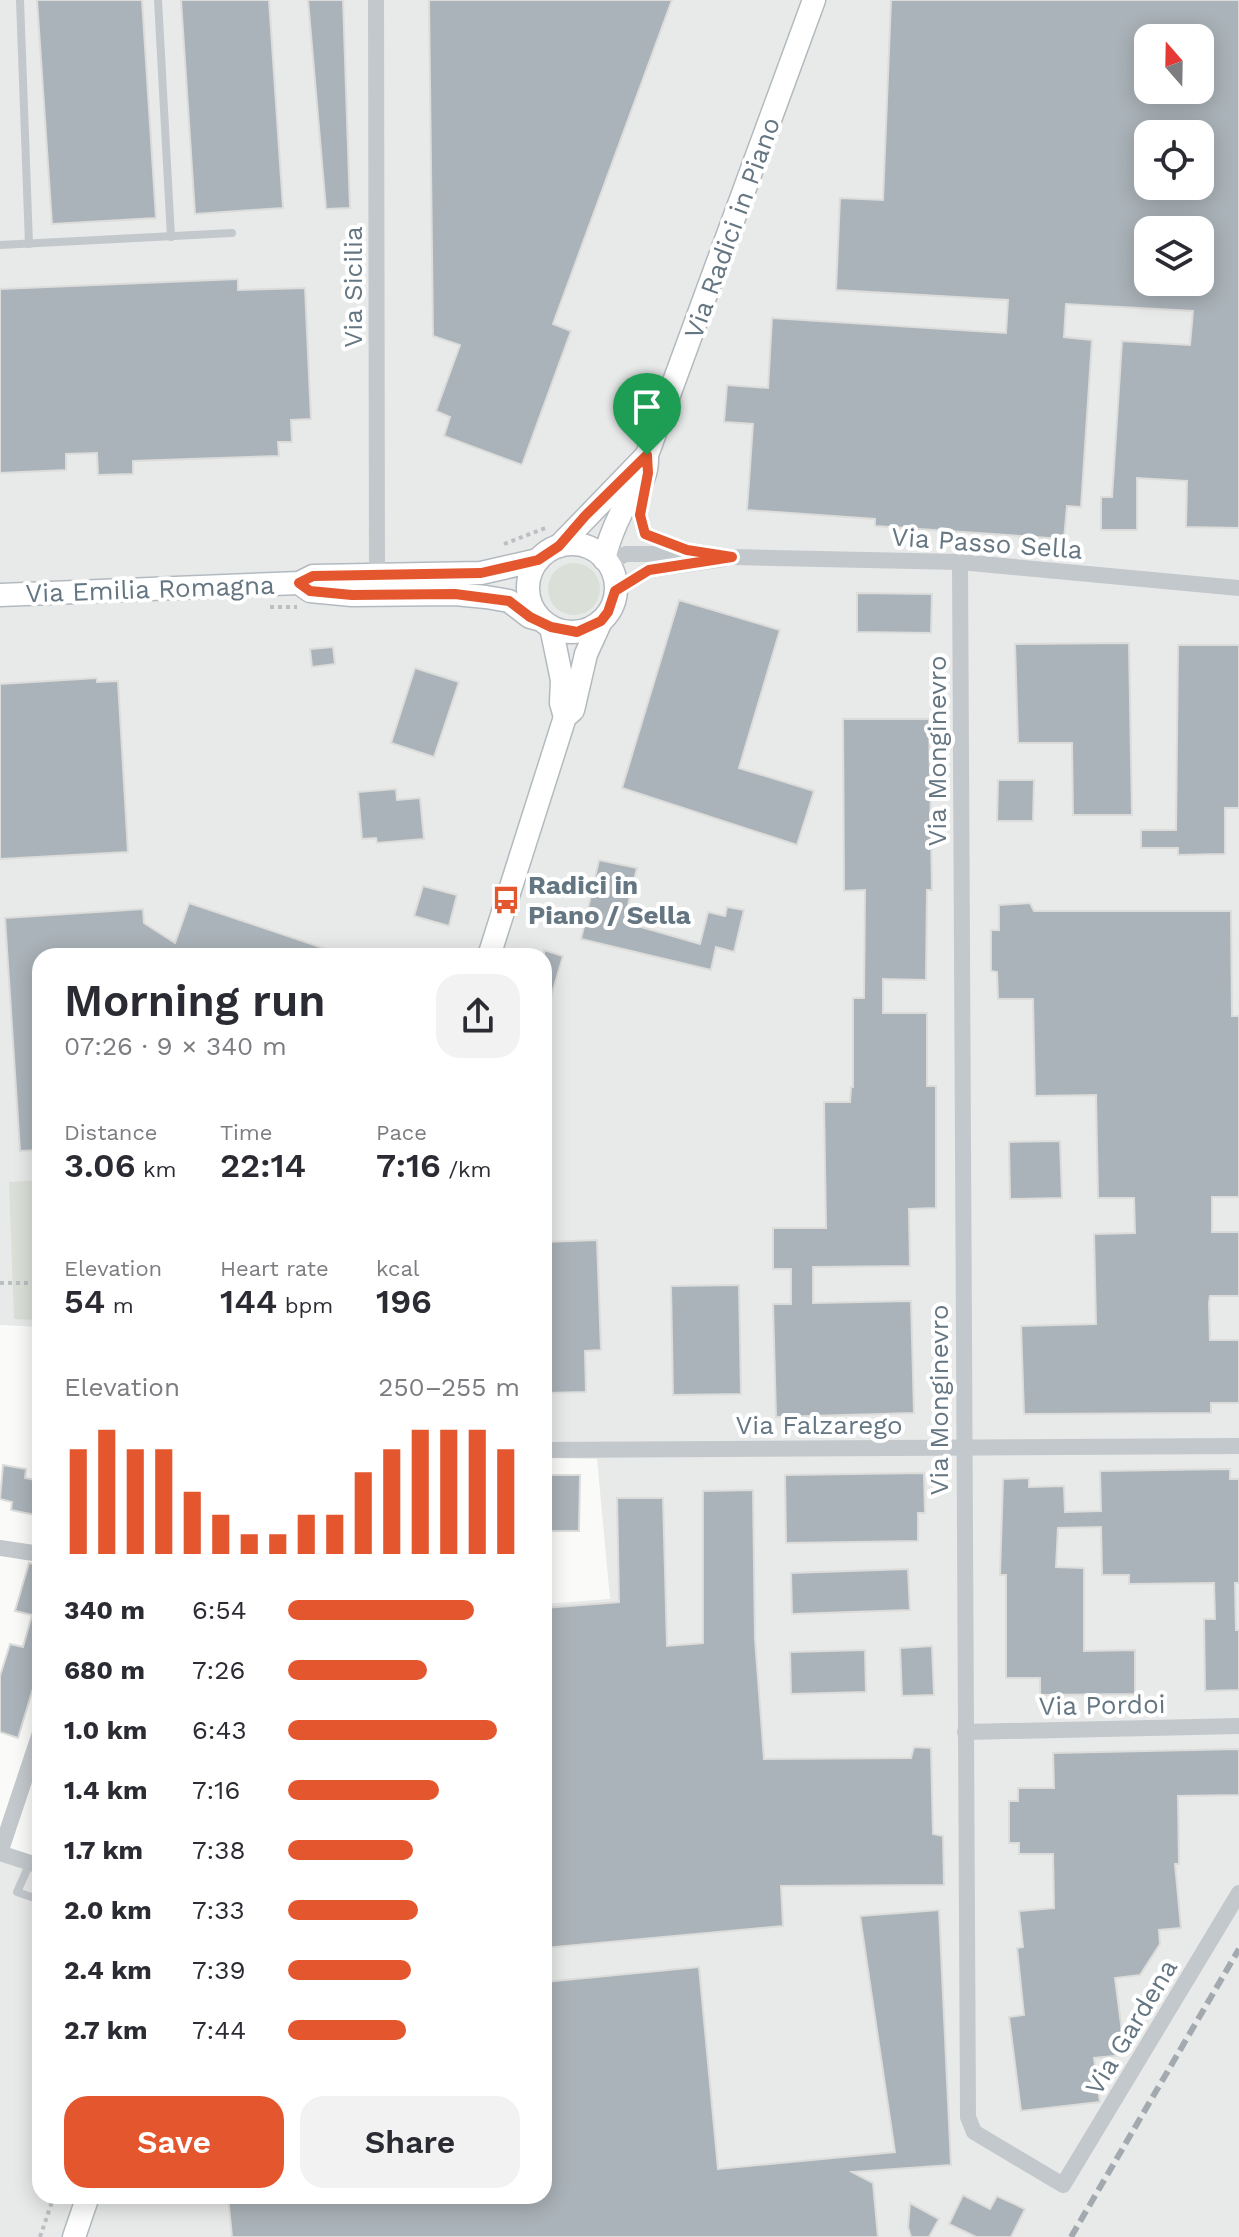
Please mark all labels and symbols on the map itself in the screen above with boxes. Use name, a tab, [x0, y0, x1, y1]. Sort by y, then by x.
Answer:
north arrow	[1134, 24, 1214, 104]
street label: Via Radici in Piano	[678, 113, 786, 343]
street label: Via Sicilia	[338, 226, 368, 348]
pin	[613, 373, 681, 455]
street label: Via Passo Sella	[890, 521, 1084, 565]
street label: Via Emilia Romagna	[25, 570, 275, 608]
street label: Via Monginevro	[922, 655, 952, 847]
place label: Radici in Piano / Sella	[528, 870, 691, 930]
bus stop icon: Radici in Piano / Sella	[491, 885, 521, 915]
street label: Via Monginevro	[924, 1304, 954, 1496]
street label: Via Falzarego	[735, 1410, 903, 1440]
street label: Via Pordoi	[1038, 1689, 1166, 1721]
street label: Via Gardena	[1079, 1954, 1183, 2100]

